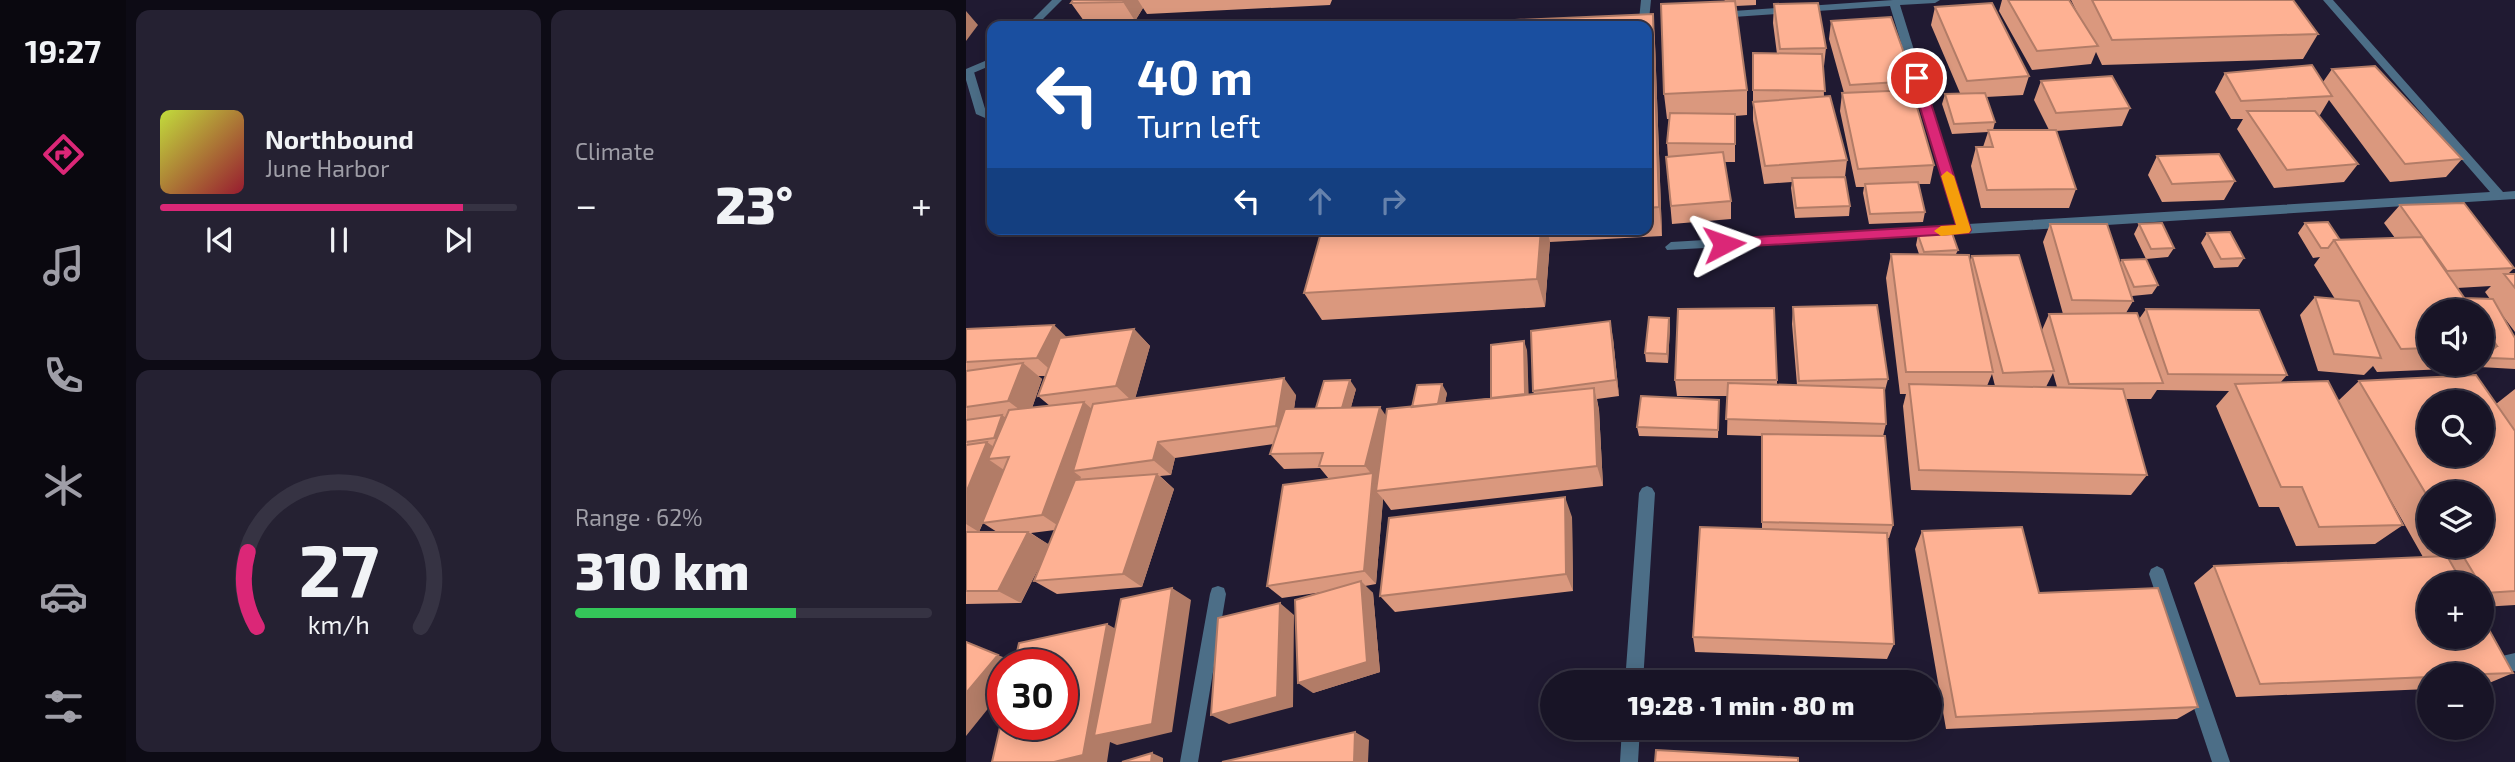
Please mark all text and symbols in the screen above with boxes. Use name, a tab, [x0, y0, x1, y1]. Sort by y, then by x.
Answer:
text: 19:27	[25, 31, 101, 69]
text: 40 m	[1137, 46, 1253, 105]
pin	[1887, 48, 1947, 108]
icon: left	[1022, 49, 1113, 140]
icon: arrive	[1898, 59, 1936, 97]
text: Turn left	[1137, 106, 1261, 144]
text: Northbound	[265, 123, 414, 154]
icon: directions	[39, 130, 88, 179]
text: Climate	[575, 137, 655, 165]
text: June Harbor	[265, 154, 389, 182]
text: 23°	[715, 172, 793, 234]
text: −	[575, 181, 597, 227]
text: +	[911, 181, 932, 227]
icon: left	[1228, 182, 1266, 220]
icon: ahead	[1301, 182, 1339, 220]
icon: right	[1374, 182, 1412, 220]
position arrow	[1687, 207, 1761, 281]
icon: previous	[201, 221, 239, 259]
icon: pause	[320, 221, 358, 259]
icon: next	[439, 221, 477, 259]
icon: music	[39, 241, 88, 290]
map controls	[2417, 299, 2494, 740]
button: sound	[2417, 299, 2494, 376]
icon: phone	[39, 351, 88, 400]
button: search	[2417, 390, 2494, 467]
icon: climate	[39, 461, 88, 510]
button: layers	[2417, 481, 2494, 558]
text: Range · 62%	[575, 503, 703, 531]
text: 27	[298, 524, 379, 612]
text: 310 km	[575, 538, 749, 600]
icon: car	[39, 572, 88, 621]
button: +	[2417, 572, 2494, 649]
text: km/h	[307, 609, 370, 639]
speed limit sign: 30	[987, 649, 1078, 740]
button: −	[2417, 663, 2494, 740]
icon: filters	[39, 682, 88, 731]
text: 19:28 · 1 min · 80 m	[1627, 689, 1855, 720]

